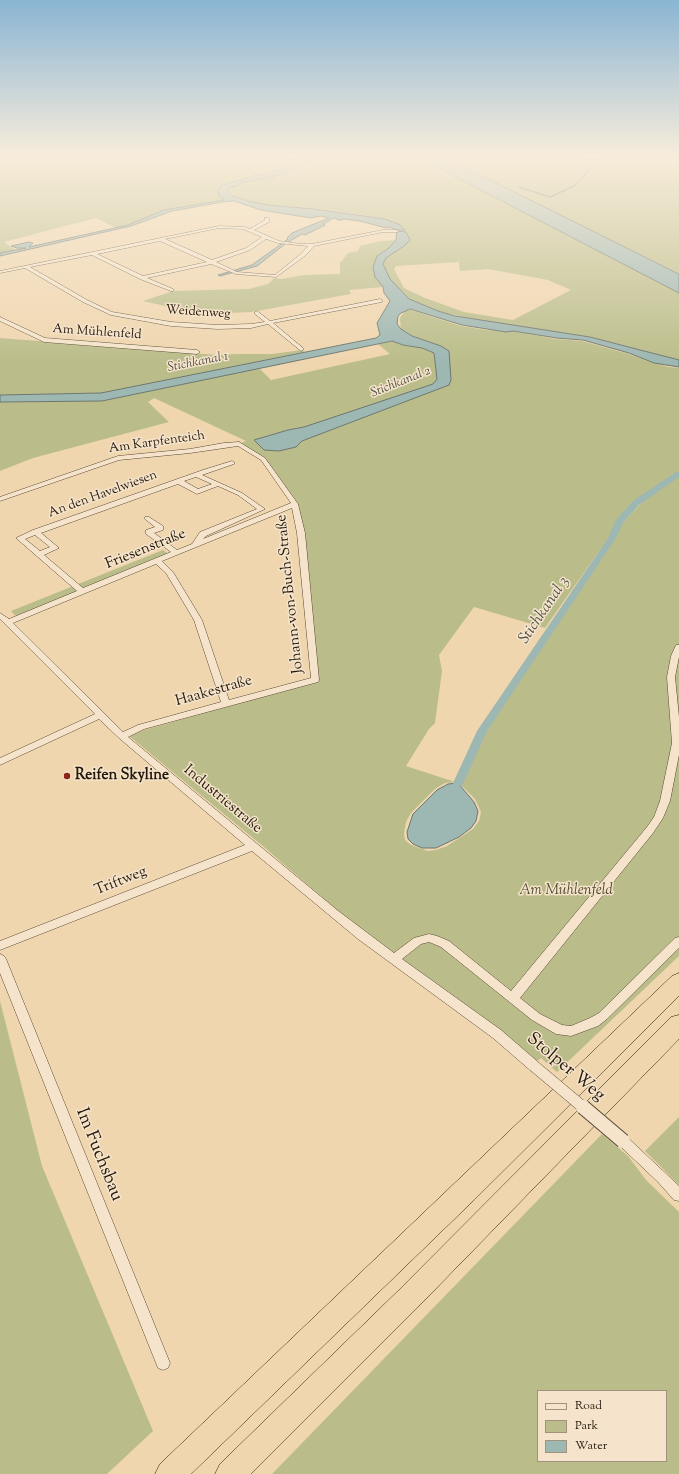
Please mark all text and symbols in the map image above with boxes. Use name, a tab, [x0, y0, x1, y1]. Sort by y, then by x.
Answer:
street label: Weidenweg	[165, 303, 231, 323]
street label: Am Mühlenfeld	[52, 322, 142, 344]
water label: Stichkanal 1	[166, 350, 230, 376]
water label: Stichkanal 2	[369, 364, 433, 402]
street label: Am Karpfenteich	[108, 429, 206, 457]
street label: An den Havelwiesen	[46, 468, 160, 522]
street label: Johann-von-Buch-Straße	[274, 514, 308, 674]
street label: Friesenstraße	[103, 526, 189, 574]
water label: Stichkanal 3	[516, 574, 574, 648]
street label: Haakestraße	[174, 672, 254, 712]
street label: Industriestraße	[179, 762, 265, 838]
place label: Reifen Skyline	[75, 767, 169, 785]
marker: Reifen Skyline	[62, 771, 72, 781]
street label: Triftweg	[92, 863, 150, 901]
park label: Am Mühlenfeld	[519, 882, 613, 900]
street label: Stolper Weg	[521, 1029, 609, 1107]
street label: Im Fuchsbau	[70, 1105, 126, 1205]
legend	[537, 1390, 667, 1462]
text: Road	[575, 1397, 602, 1415]
text: Park	[575, 1417, 598, 1435]
text: Water	[575, 1437, 607, 1455]

